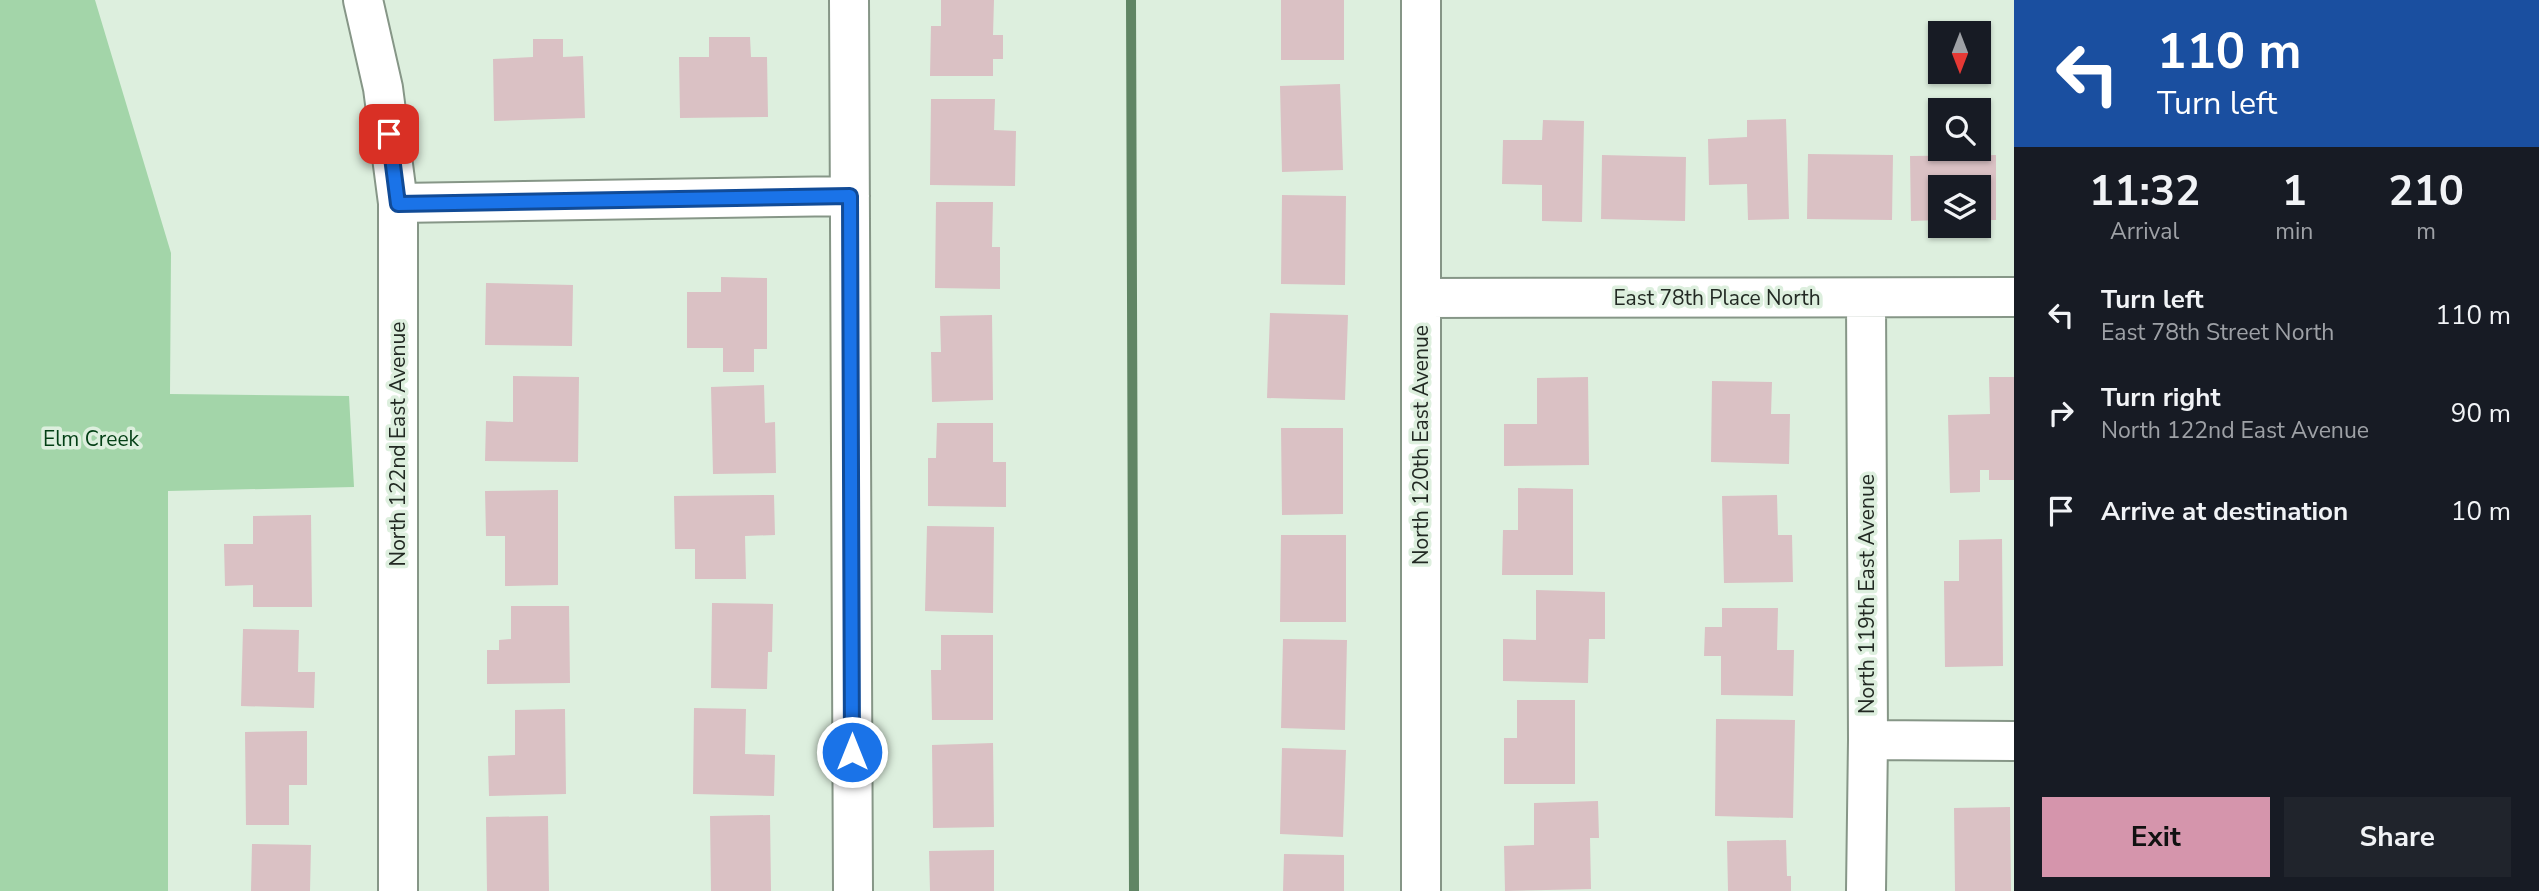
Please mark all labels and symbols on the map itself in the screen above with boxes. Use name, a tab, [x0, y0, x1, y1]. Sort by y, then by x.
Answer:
north arrow	[1928, 21, 1992, 84]
pin	[359, 104, 419, 164]
street label: East 78th Place North	[1613, 284, 1821, 312]
street label: North 122nd East Avenue	[384, 322, 412, 566]
street label: North 120th East Avenue	[1407, 325, 1435, 565]
park label: Elm Creek	[43, 425, 140, 453]
street label: North 119th East Avenue	[1853, 474, 1881, 714]
position arrow	[815, 715, 889, 789]

